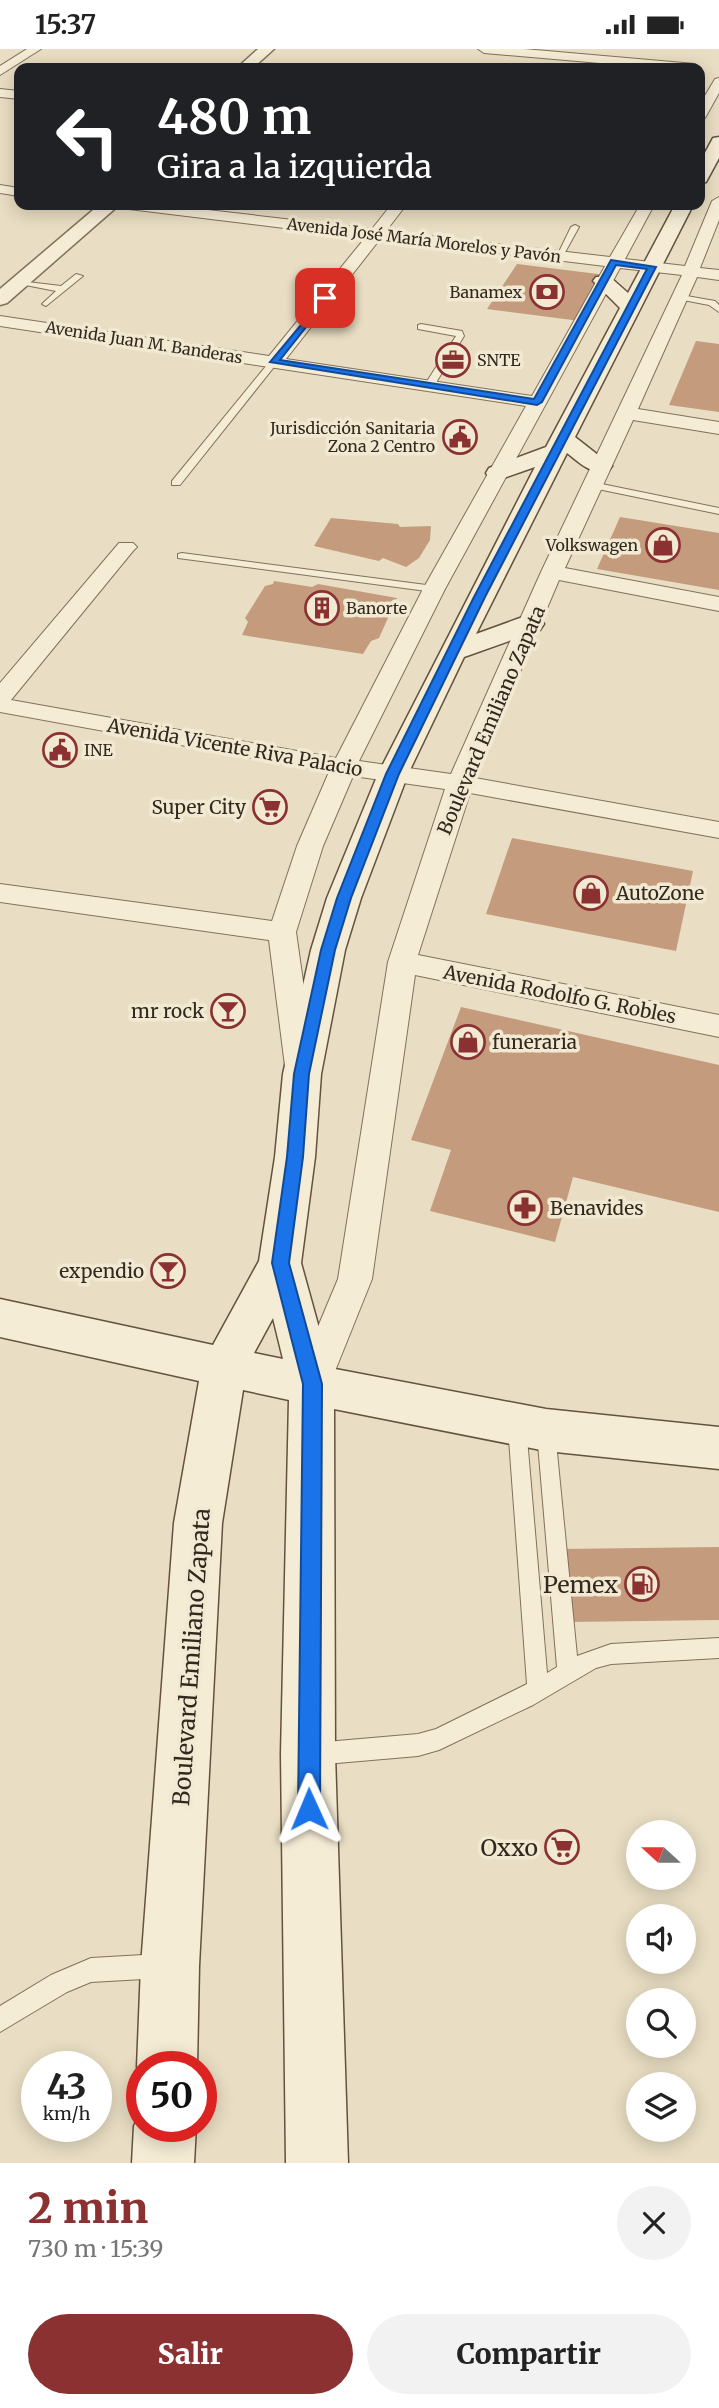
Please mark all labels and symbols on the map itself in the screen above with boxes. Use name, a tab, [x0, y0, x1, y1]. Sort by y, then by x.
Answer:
street label: Avenida José María Morelos y Pavón	[285, 213, 562, 267]
pin	[295, 268, 355, 328]
bank icon: Banamex	[528, 273, 566, 311]
place label: Banamex	[449, 282, 522, 302]
street label: Avenida Juan M. Banderas	[43, 316, 244, 367]
office icon: SNTE	[434, 341, 472, 379]
place label: SNTE	[477, 350, 521, 370]
place label: Jurisdicción Sanitaria Zona 2 Centro	[269, 418, 435, 456]
public building icon: Jurisdicción Sanitaria Zona 2 Centro	[441, 418, 479, 456]
shop icon: Volkswagen	[644, 526, 682, 564]
place label: Volkswagen	[545, 535, 638, 555]
building icon: Banorte	[303, 589, 341, 627]
place label: Banorte	[346, 598, 407, 618]
street label: Boulevard Emiliano Zapata	[432, 602, 550, 838]
street label: Avenida Vicente Riva Palacio	[104, 713, 365, 781]
public building icon: INE	[41, 731, 79, 769]
place label: INE	[84, 740, 113, 760]
supermarket icon: Super City	[251, 788, 289, 826]
place label: Super City	[151, 795, 246, 819]
shop icon: AutoZone	[572, 874, 610, 912]
place label: AutoZone	[615, 881, 704, 905]
street label: Avenida Rodolfo G. Robles	[441, 959, 678, 1028]
bar icon: mr rock	[209, 992, 247, 1030]
place label: mr rock	[131, 999, 204, 1023]
shop icon: funeraria	[449, 1023, 487, 1061]
place label: funeraria	[492, 1030, 577, 1054]
pharmacy icon: Benavides	[506, 1189, 544, 1227]
place label: Benavides	[550, 1196, 644, 1220]
bar icon: expendio	[149, 1252, 187, 1290]
place label: expendio	[59, 1259, 144, 1283]
street label: Boulevard Emiliano Zapata	[166, 1507, 216, 1807]
fuel station icon: Pemex	[623, 1565, 661, 1603]
place label: Pemex	[543, 1570, 618, 1599]
position arrow	[272, 1772, 346, 1846]
north arrow	[626, 1820, 696, 1890]
supermarket icon: Oxxo	[543, 1828, 581, 1866]
place label: Oxxo	[480, 1833, 538, 1862]
speed limit sign: 50	[126, 2051, 217, 2142]

